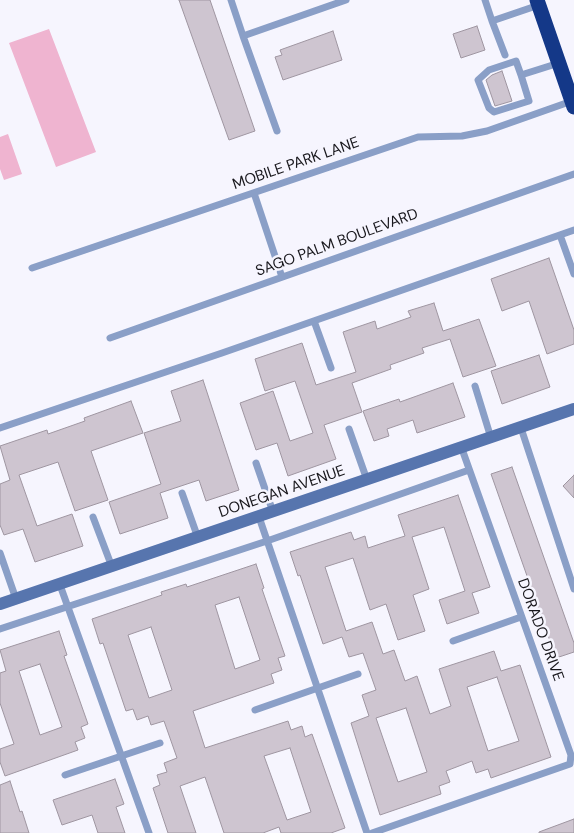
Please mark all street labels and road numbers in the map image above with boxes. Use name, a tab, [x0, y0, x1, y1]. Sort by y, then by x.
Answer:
street label: MOBILE PARK LANE	[230, 134, 362, 194]
street label: SAGO PALM BOULEVARD	[253, 205, 421, 281]
street label: DONEGAN AVENUE	[217, 462, 347, 522]
street label: DORADO DRIVE	[513, 576, 567, 684]

